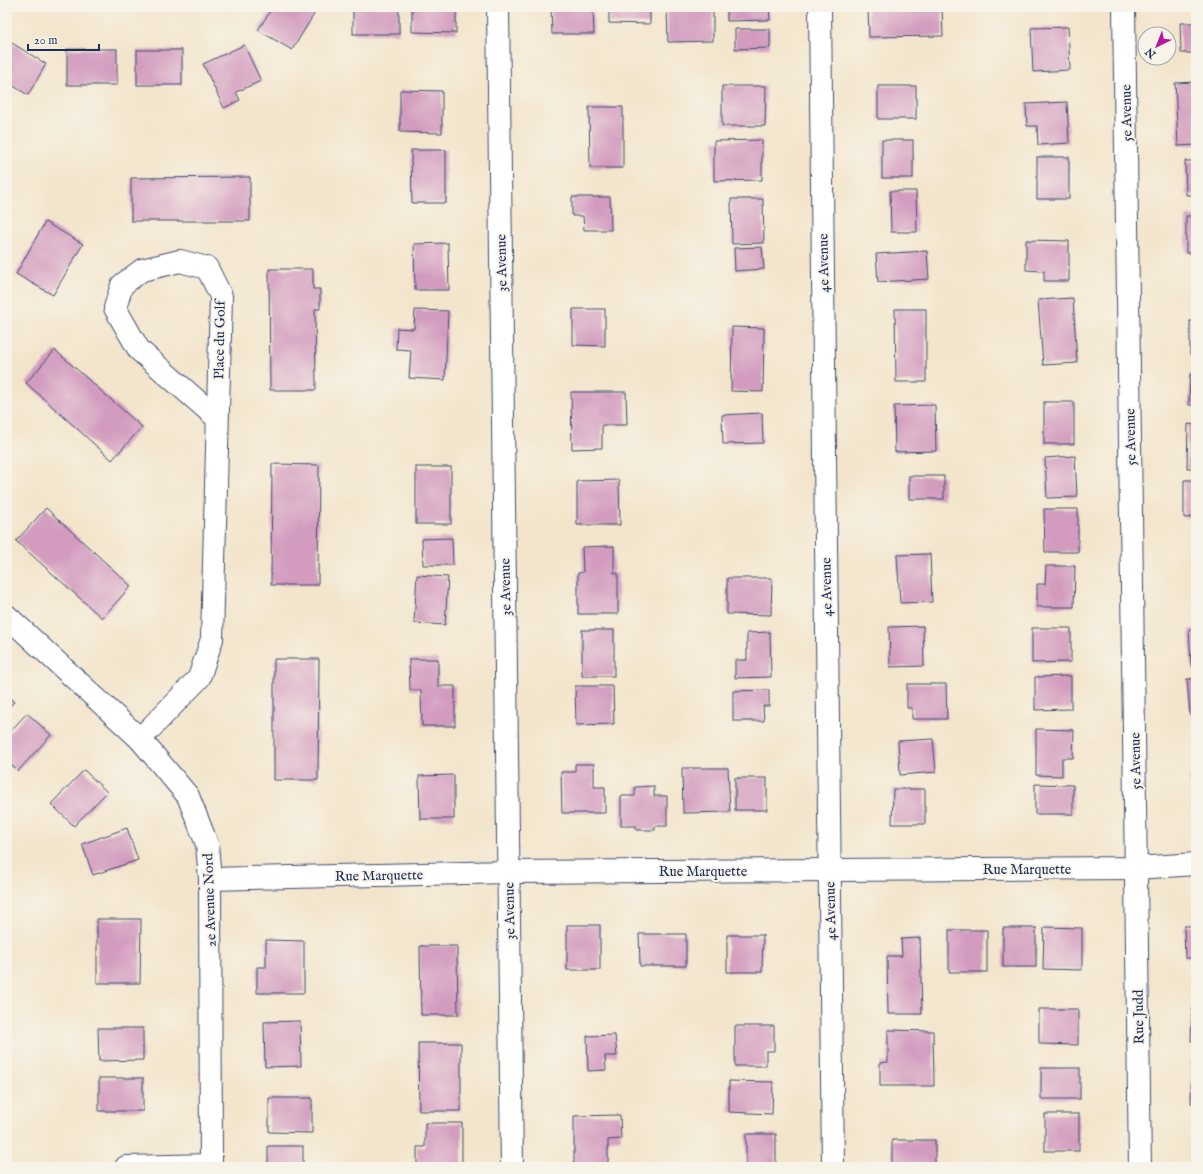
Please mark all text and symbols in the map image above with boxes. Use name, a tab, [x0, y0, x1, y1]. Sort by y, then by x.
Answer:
scale bar	[28, 26, 99, 52]
north arrow	[1137, 26, 1177, 66]
text: 20 m	[34, 33, 57, 48]
text: N	[1142, 44, 1160, 62]
street label: 5e Avenue	[1117, 84, 1136, 142]
street label: 4e Avenue	[814, 233, 834, 293]
street label: 3e Avenue	[492, 234, 512, 292]
street label: Place du Golf	[210, 298, 230, 380]
street label: 5e Avenue	[1121, 408, 1140, 466]
street label: 4e Avenue	[817, 557, 837, 617]
street label: 3e Avenue	[496, 558, 516, 616]
street label: 5e Avenue	[1126, 732, 1145, 790]
street label: 2e Avenue Nord	[199, 852, 221, 947]
street label: Rue Marquette	[983, 861, 1072, 879]
street label: Rue Marquette	[659, 863, 748, 881]
street label: Rue Marquette	[335, 866, 424, 886]
street label: 4e Avenue	[821, 881, 841, 941]
street label: 3e Avenue	[500, 882, 520, 940]
street label: Rue Judd	[1130, 989, 1148, 1045]

